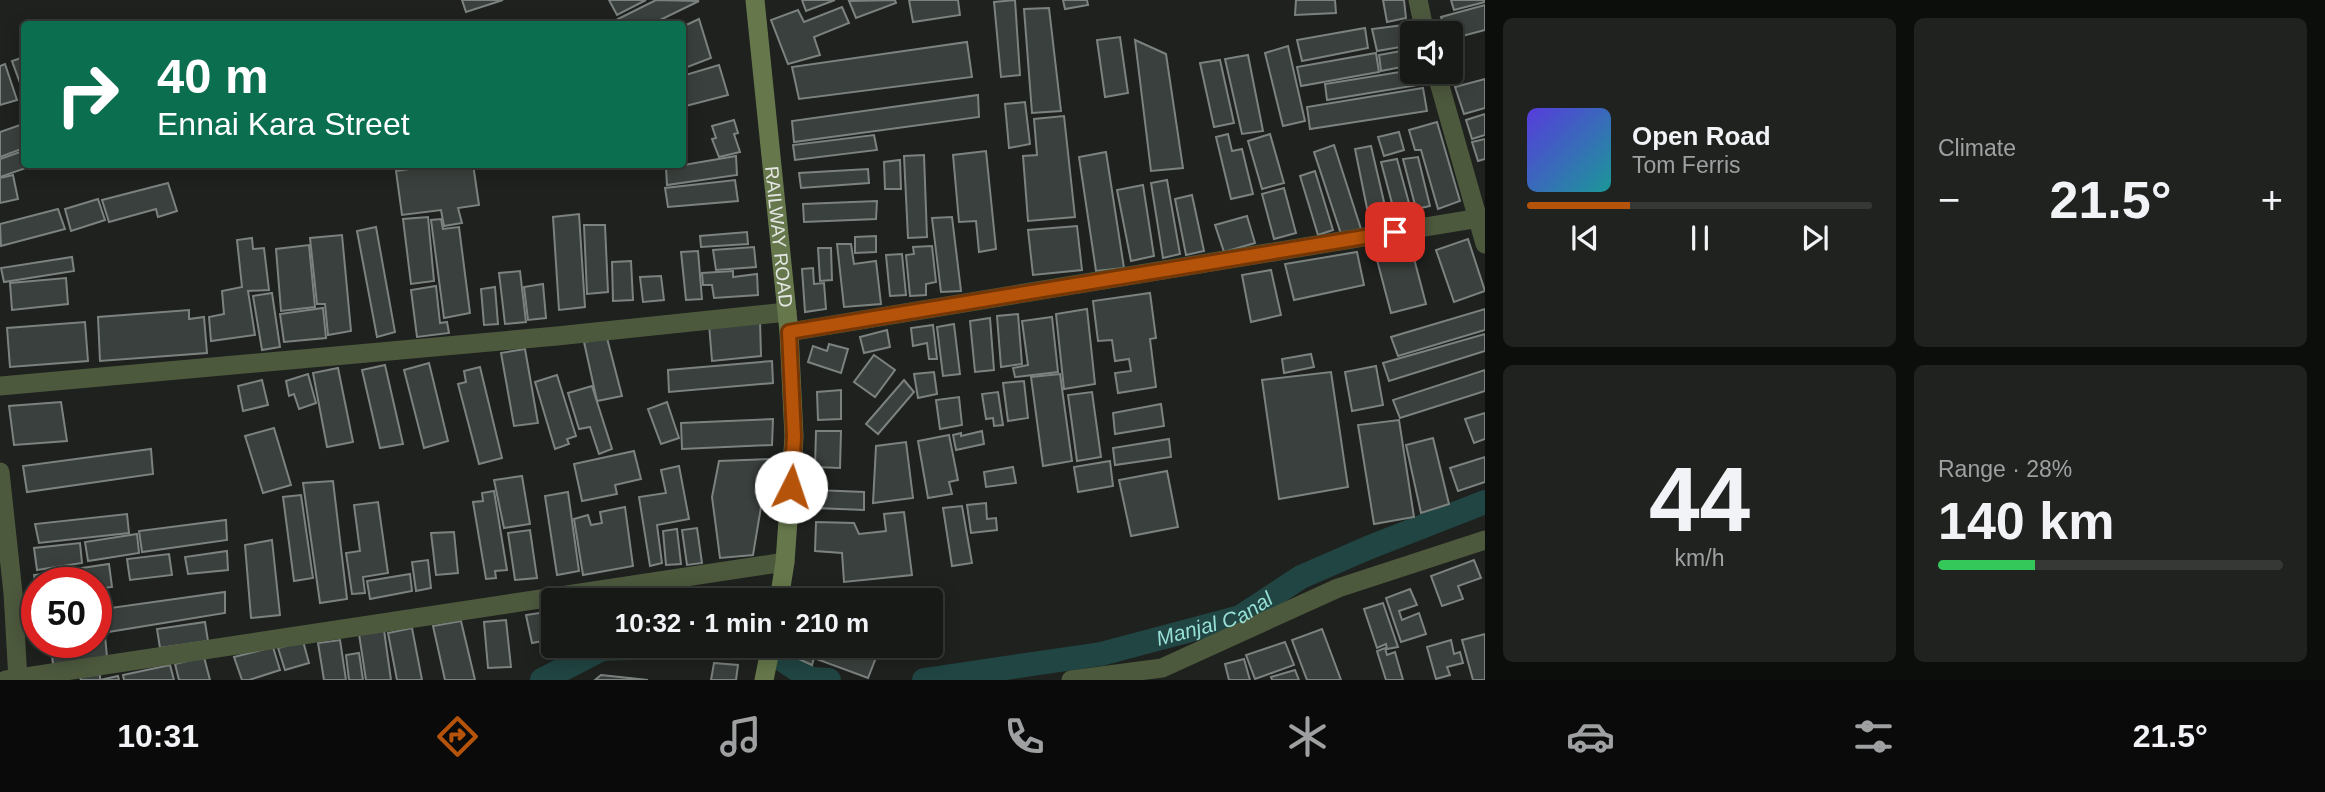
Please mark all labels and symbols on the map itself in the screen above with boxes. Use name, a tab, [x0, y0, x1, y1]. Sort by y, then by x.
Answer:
street label: RAILWAY ROAD	[761, 165, 796, 308]
pin	[1365, 202, 1425, 262]
position arrow	[754, 450, 828, 524]
speed limit sign: 50	[21, 567, 112, 658]
water label: Manjal Canal	[1154, 586, 1278, 650]

